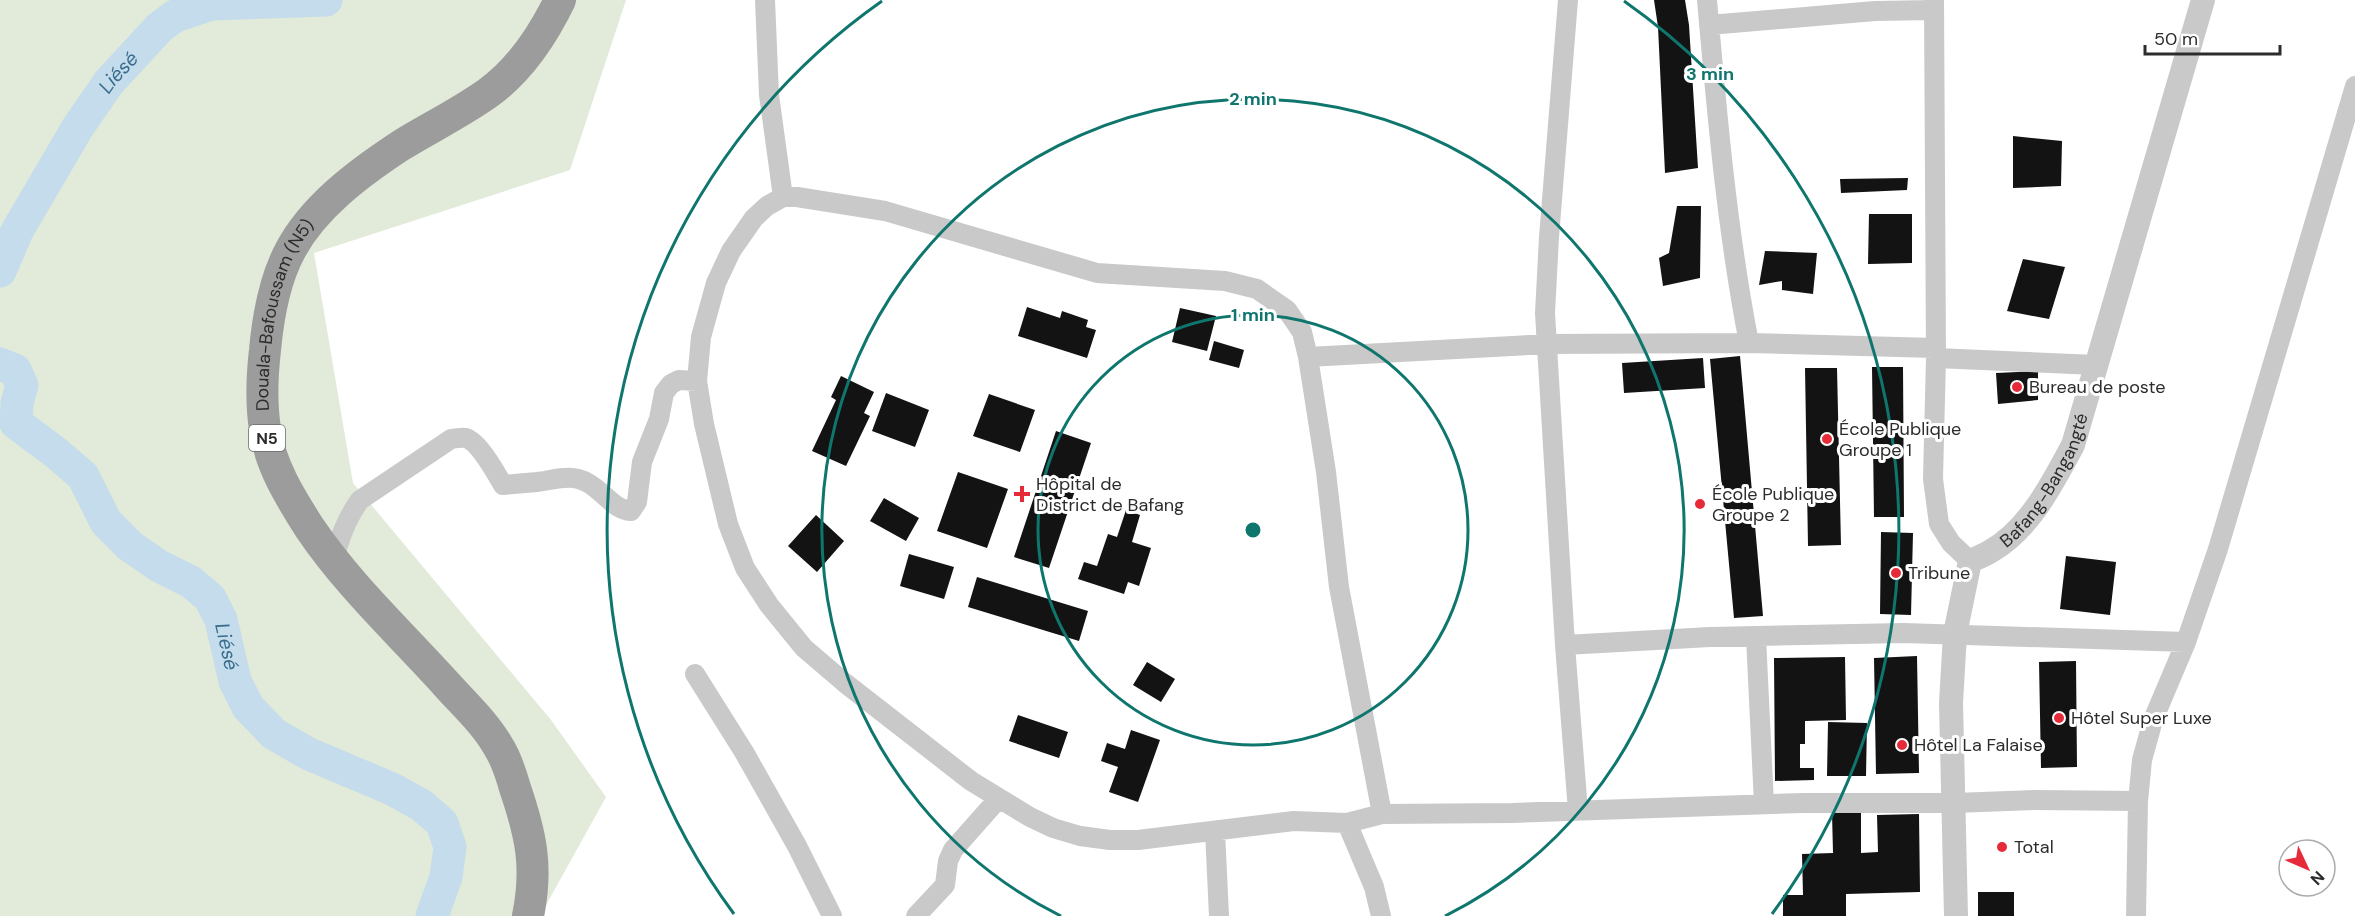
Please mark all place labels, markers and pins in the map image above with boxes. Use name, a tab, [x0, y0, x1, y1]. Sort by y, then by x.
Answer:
place label: Bureau de poste	[2029, 375, 2166, 399]
marker: Bureau de poste	[2010, 380, 2024, 394]
place label: École Publique Groupe 1	[1839, 417, 1961, 462]
marker: École Publique Groupe 1	[1820, 432, 1834, 446]
place label: Hôpital de District de Bafang	[1036, 472, 1184, 517]
place label: École Publique Groupe 2	[1712, 482, 1834, 527]
marker: Hôpital de District de Bafang	[1013, 485, 1031, 503]
marker: École Publique Groupe 2	[1693, 497, 1707, 511]
centre of rings	[1243, 520, 1263, 540]
place label: Tribune	[1908, 561, 1970, 585]
marker: Tribune	[1889, 566, 1903, 580]
place label: Hôtel Super Luxe	[2071, 706, 2212, 730]
marker: Hôtel Super Luxe	[2052, 711, 2066, 725]
place label: Hôtel La Falaise	[1914, 733, 2043, 757]
marker: Hôtel La Falaise	[1895, 738, 1909, 752]
place label: Total	[2014, 835, 2054, 859]
marker: Total	[1995, 840, 2009, 854]

